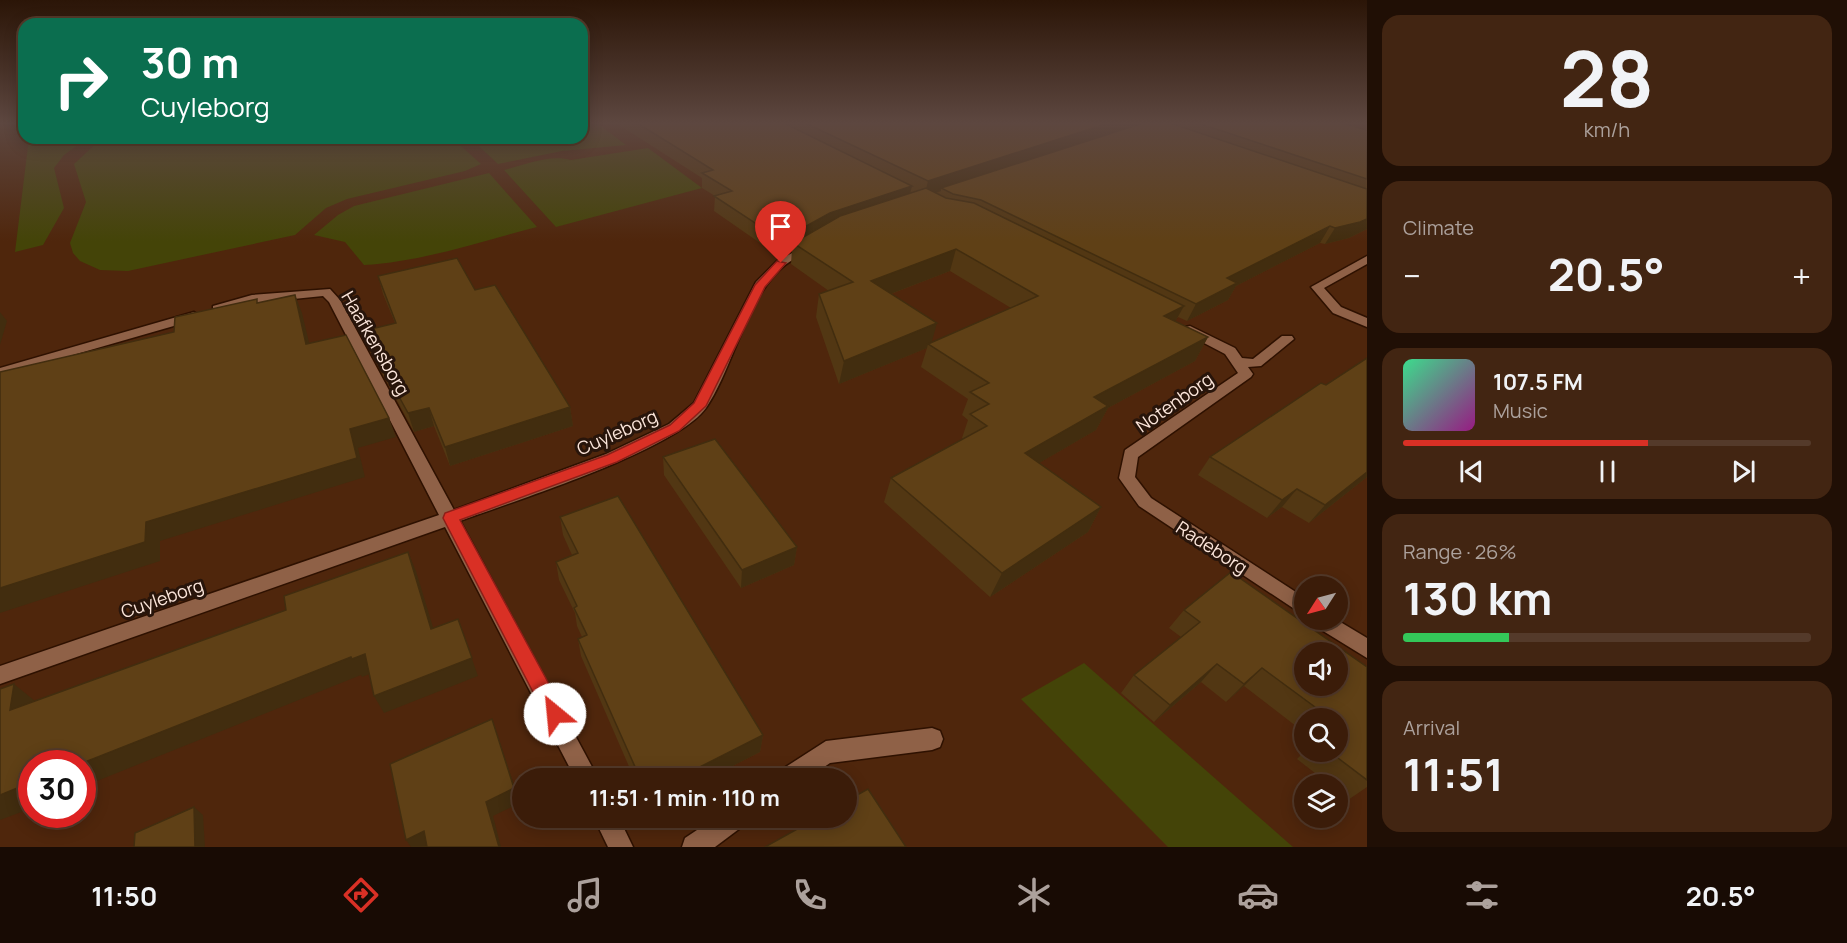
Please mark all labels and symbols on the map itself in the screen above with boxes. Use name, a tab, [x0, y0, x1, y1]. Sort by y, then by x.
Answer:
pin	[755, 201, 806, 263]
street label: Haafkensborg	[336, 287, 416, 399]
street label: Notenborg	[1131, 367, 1217, 437]
street label: Cuyleborg	[573, 404, 661, 460]
street label: Radeborg	[1172, 515, 1252, 579]
street label: Cuyleborg	[117, 573, 207, 623]
north arrow	[1294, 576, 1348, 630]
position arrow	[523, 682, 587, 746]
speed limit sign: 30	[18, 750, 96, 828]

